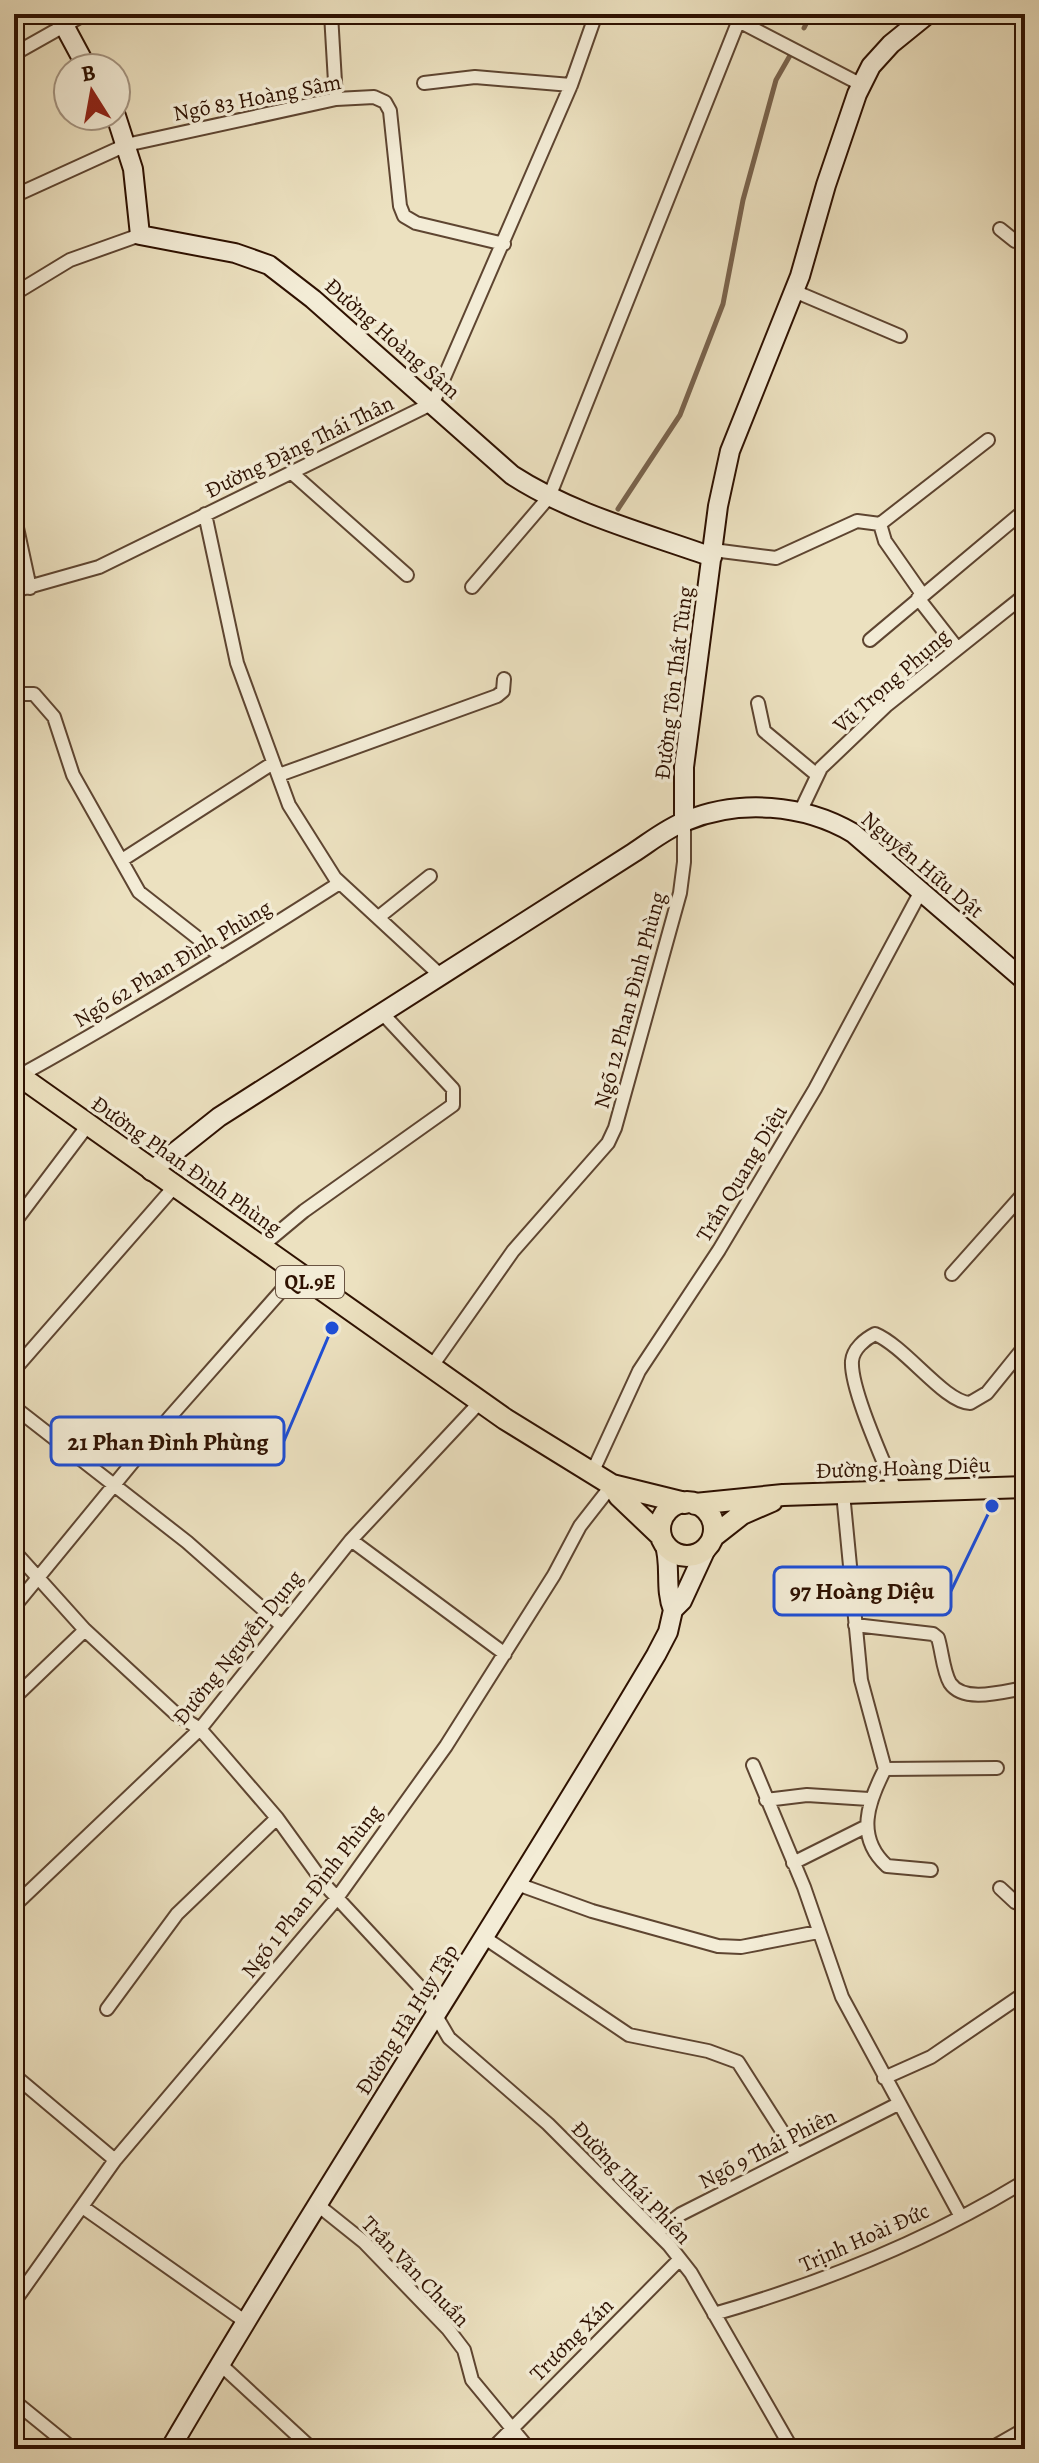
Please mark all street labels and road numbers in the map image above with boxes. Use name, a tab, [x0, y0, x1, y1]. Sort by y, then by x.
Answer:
street label: Ngõ 83 Hoàng Sâm	[171, 67, 344, 129]
street label: Đường Hoàng Sâm	[318, 271, 467, 406]
street label: Đường Đặng Thái Thân	[200, 388, 399, 506]
street label: Đường Tôn Thất Tùng	[647, 585, 701, 782]
street label: Vũ Trọng Phụng	[826, 622, 956, 740]
street label: Nguyễn Hữu Dật	[855, 804, 990, 925]
street label: Ngõ 12 Phan Đình Phùng	[587, 888, 673, 1112]
street label: Ngõ 62 Phan Đình Phùng	[68, 893, 277, 1035]
street label: Đường Phan Đình Phùng	[85, 1089, 288, 1243]
street label: Trần Quang Diệu	[689, 1099, 795, 1247]
road number: QL.9E	[276, 1266, 344, 1298]
street label: Đường Hoàng Diệu	[815, 1450, 991, 1486]
street label: Đường Nguyễn Dụng	[166, 1564, 310, 1731]
street label: Ngõ 1 Phan Đình Phùng	[234, 1798, 389, 1985]
street label: Đường Hà Huy Tập	[348, 1938, 465, 2101]
street label: Ngõ 9 Thái Phiên	[694, 2101, 841, 2196]
street label: Đường Thái Phiên	[564, 2114, 698, 2251]
street label: Trịnh Hoài Đức	[795, 2196, 934, 2280]
street label: Trần Văn Chuẩn	[354, 2209, 476, 2334]
street label: Trương Xán	[523, 2291, 620, 2388]

